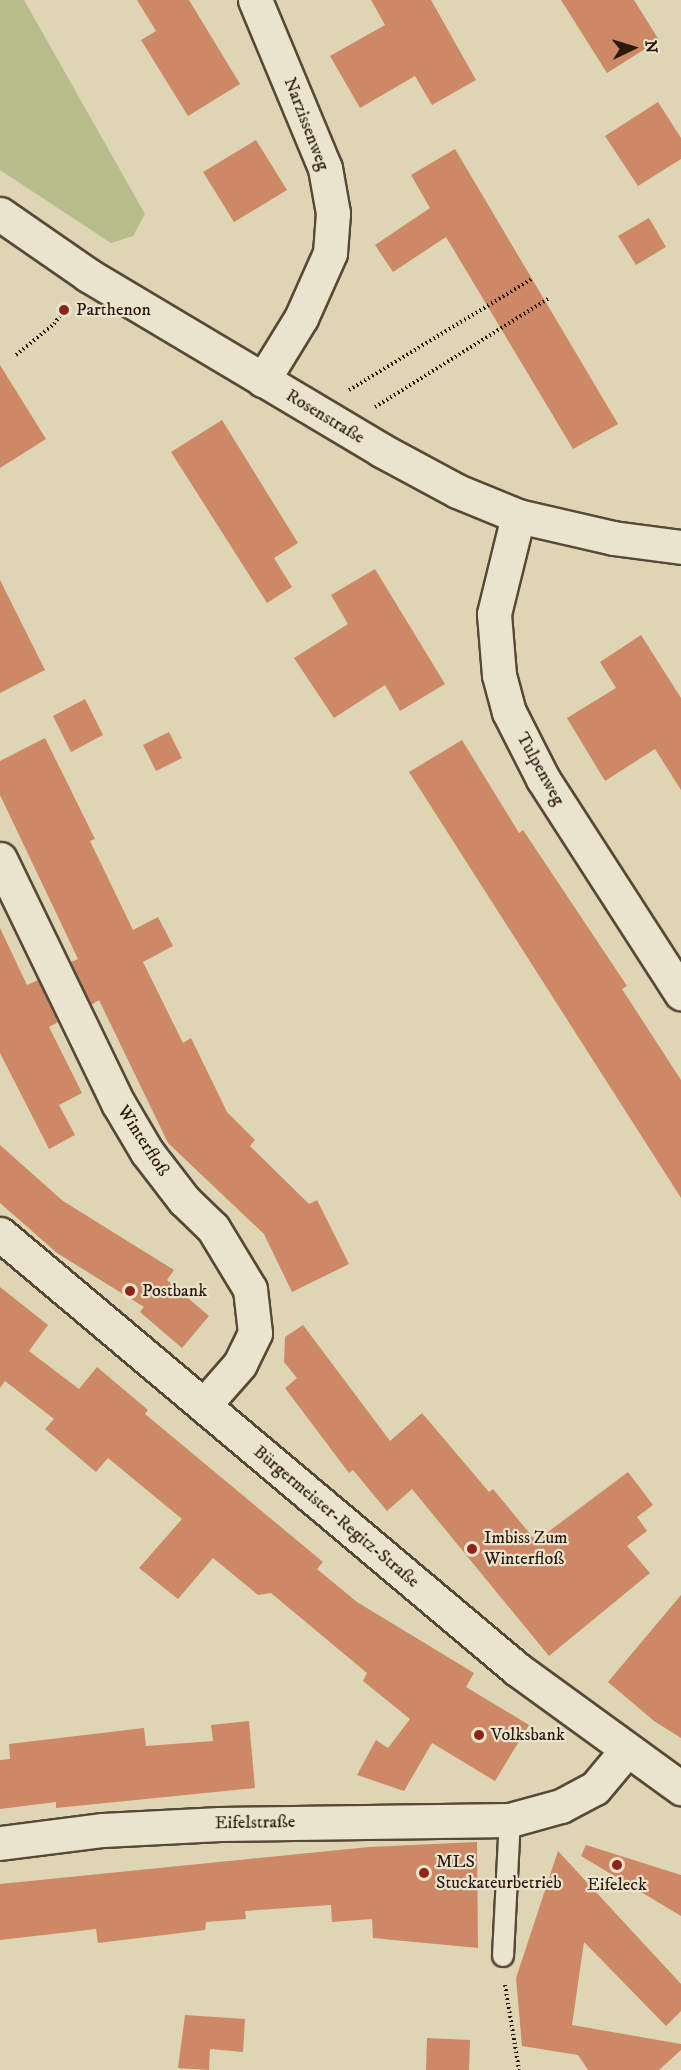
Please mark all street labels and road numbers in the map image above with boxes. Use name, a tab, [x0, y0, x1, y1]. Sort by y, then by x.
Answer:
street label: Narzissenweg	[278, 75, 334, 173]
street label: Rosenstraße	[282, 385, 368, 449]
street label: Tulpenweg	[511, 729, 569, 809]
street label: Winterfloß	[112, 1102, 174, 1180]
street label: Bürgermeister-Regitz-Straße	[249, 1441, 423, 1593]
street label: Eifelstraße	[215, 1812, 295, 1834]

